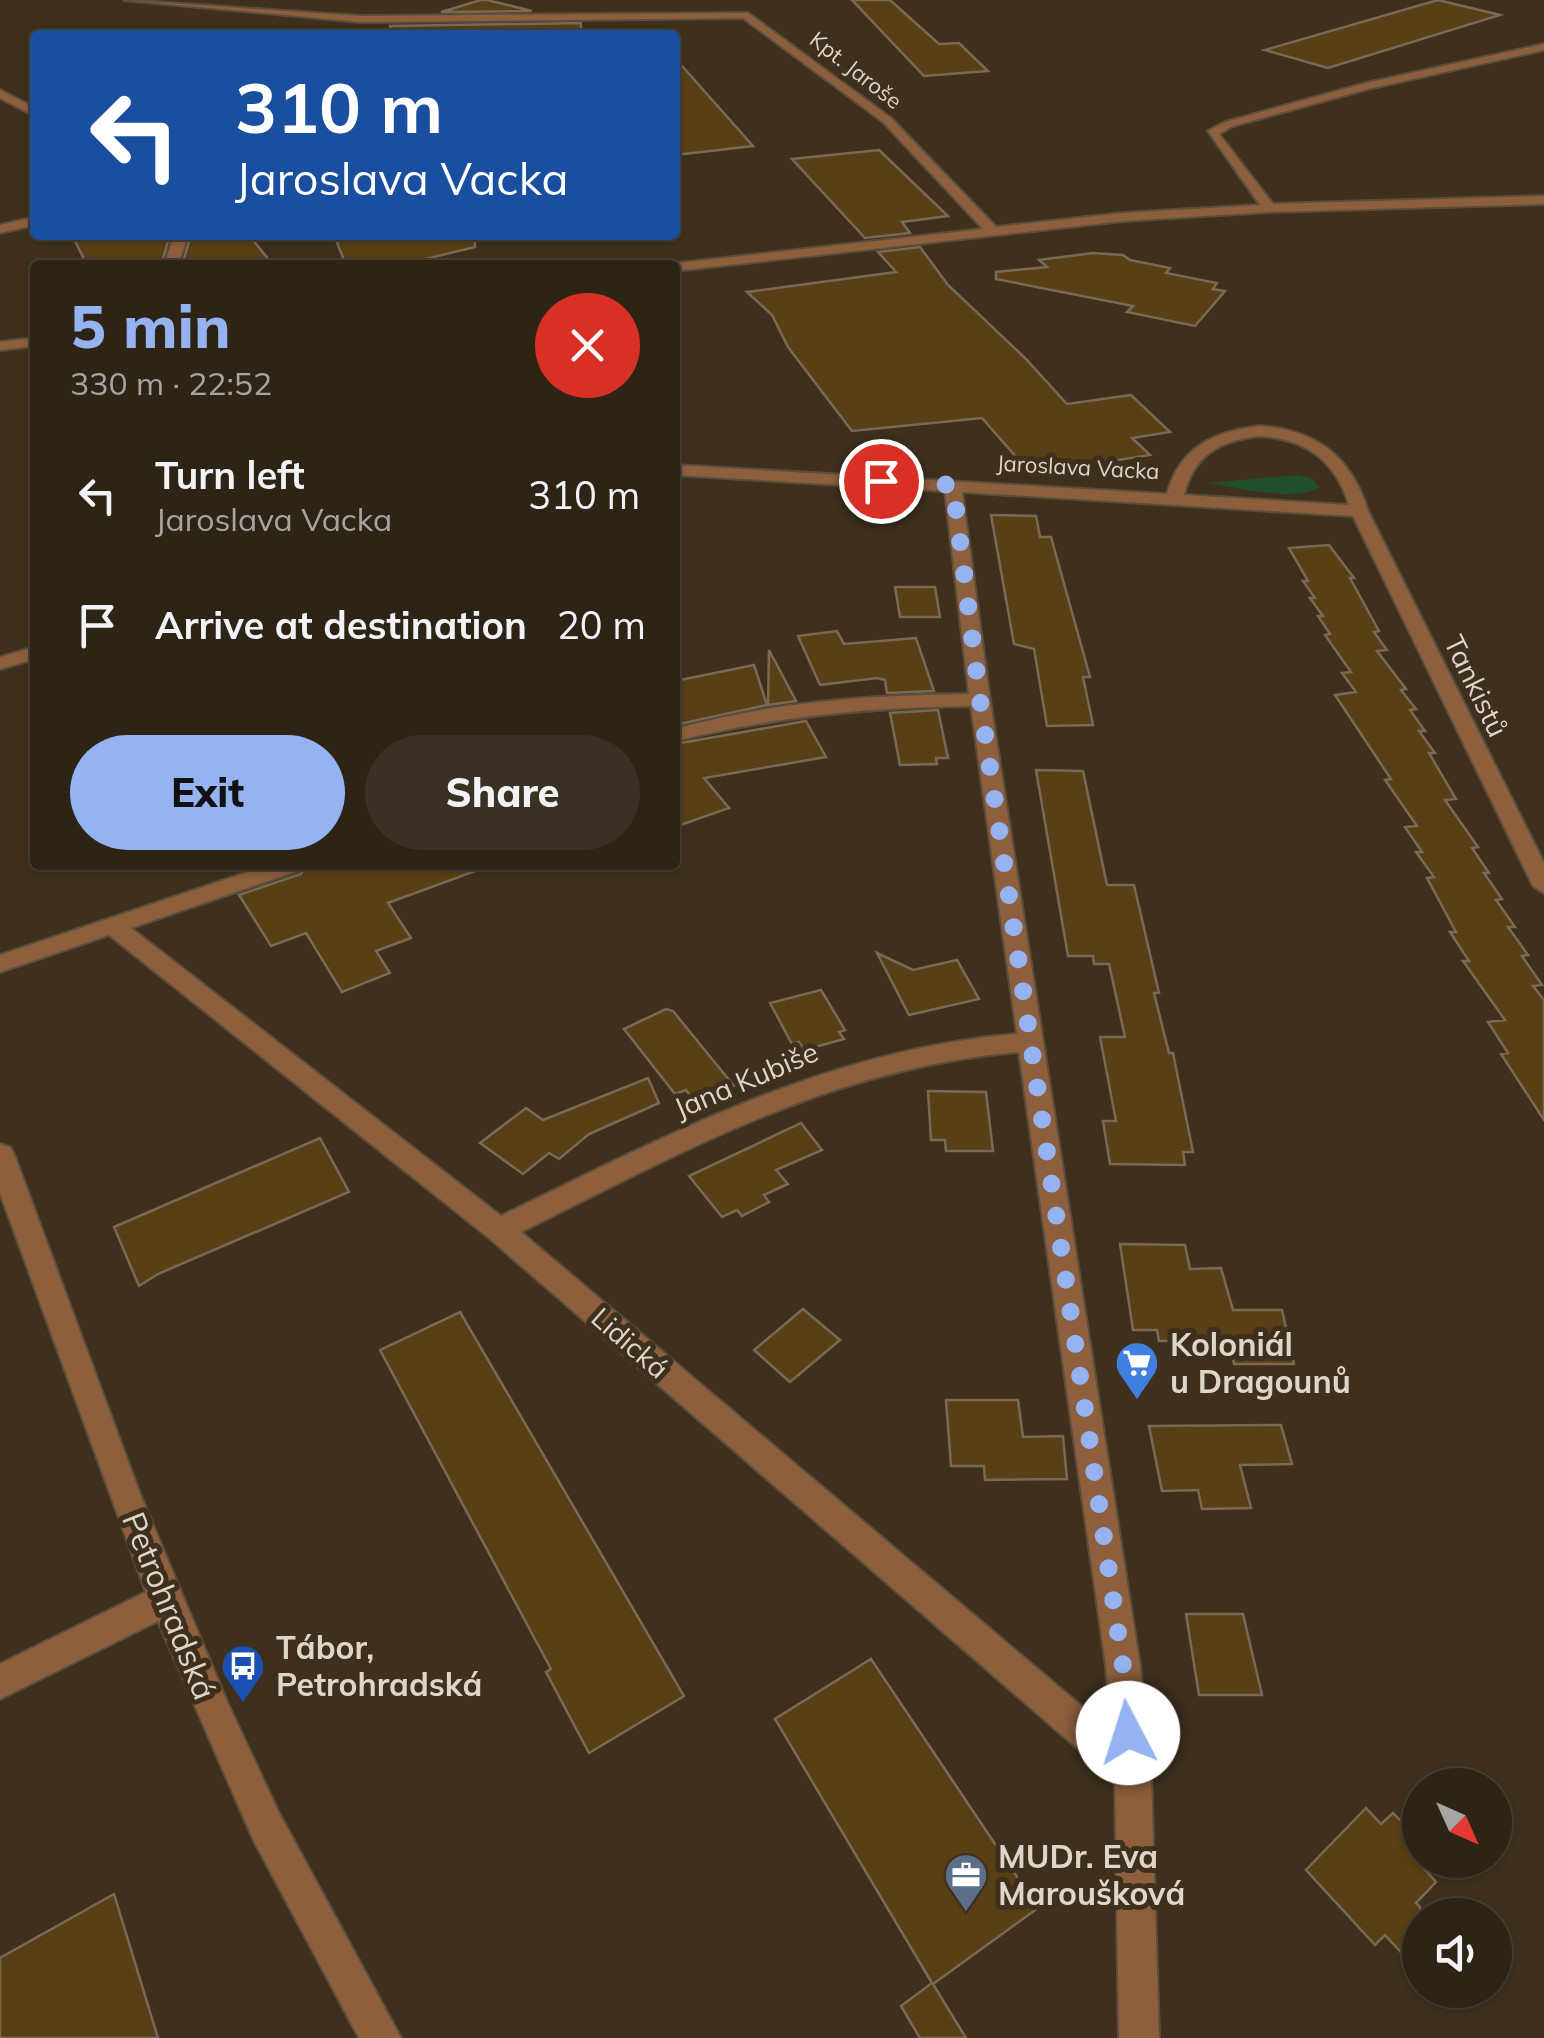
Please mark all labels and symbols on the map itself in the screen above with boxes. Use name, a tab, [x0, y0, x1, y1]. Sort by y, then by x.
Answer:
street label: Kpt. Jaroše	[804, 25, 908, 115]
pin	[839, 439, 924, 524]
street label: Jaroslava Vacka	[996, 449, 1160, 485]
street label: Tankistů	[1437, 629, 1516, 742]
street label: Jana Kubiše	[669, 1034, 823, 1125]
street label: Lidická	[585, 1300, 676, 1386]
place label: Koloniál u Dragounů	[1170, 1324, 1351, 1401]
supermarket icon: Koloniál u Dragounů	[1114, 1340, 1160, 1401]
street label: Petrohradská	[114, 1506, 226, 1705]
place label: Tábor, Petrohradská	[276, 1627, 482, 1704]
bus stop icon: Tábor, Petrohradská	[220, 1643, 266, 1704]
position arrow	[1076, 1681, 1180, 1785]
north arrow	[1402, 1768, 1512, 1878]
place label: MUDr. Eva Maroušková	[998, 1836, 1185, 1913]
office icon: MUDr. Eva Maroušková	[943, 1852, 989, 1913]

